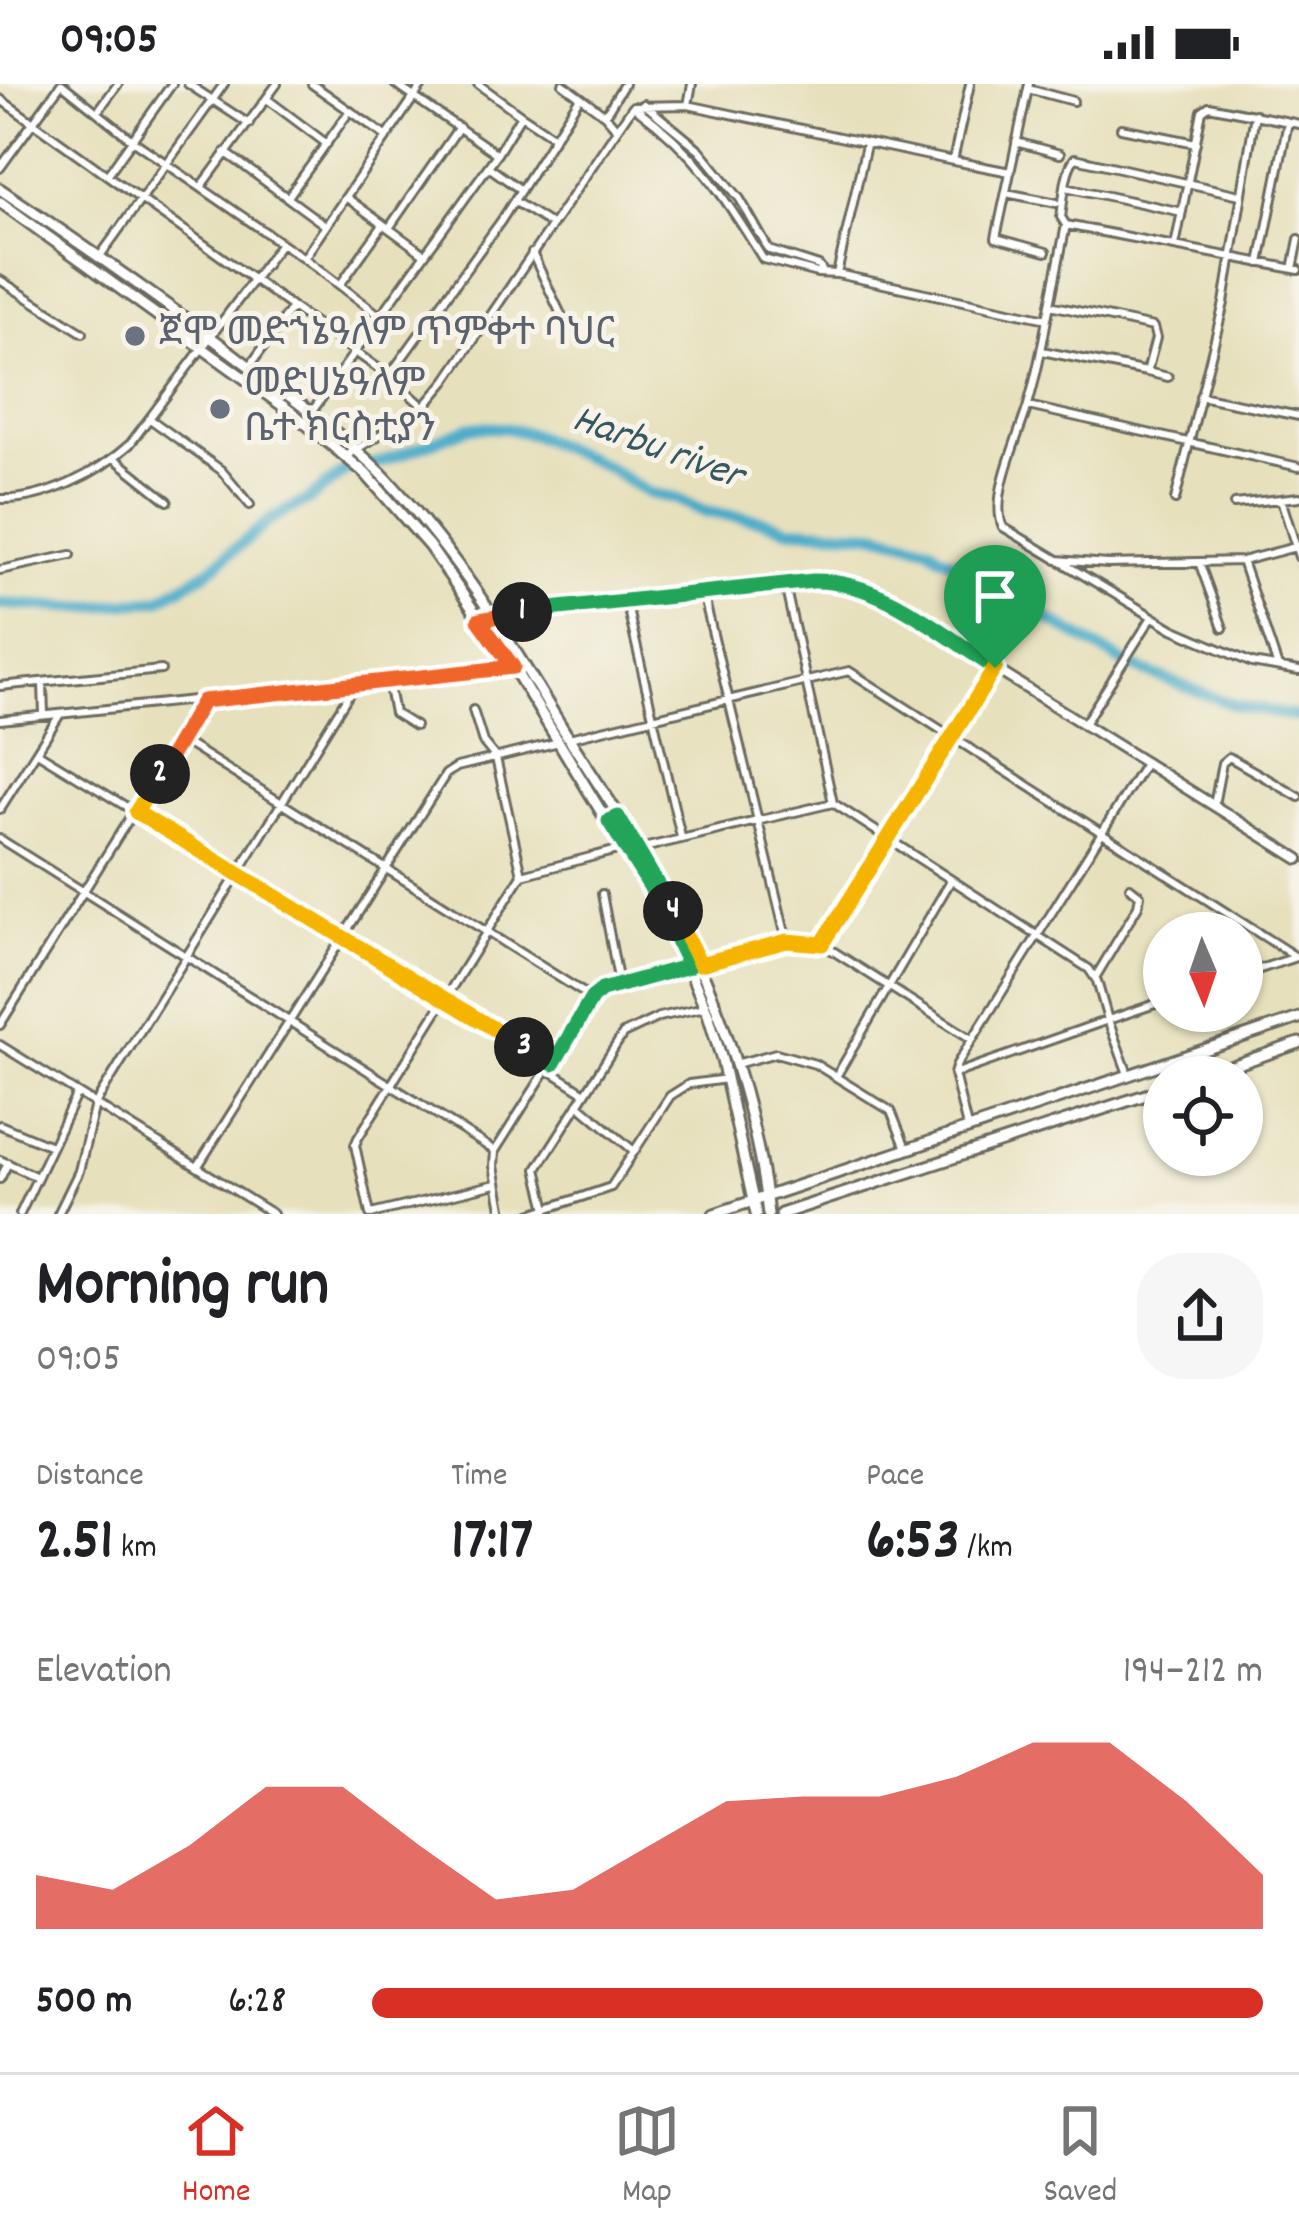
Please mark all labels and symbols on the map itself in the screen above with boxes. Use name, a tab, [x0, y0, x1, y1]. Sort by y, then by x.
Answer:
place label: ጀሞ መድኀኔዓለም ጥምቀተ ባህር	[159, 309, 615, 364]
marker: ጀሞ መድኀኔዓለም ጥምቀተ ባህር	[122, 323, 148, 349]
place label: መድሀኔዓለም ቤተ ክርስቲያን	[244, 360, 435, 460]
water label: Harbu river	[563, 391, 755, 510]
marker: መድሀኔዓለም ቤተ ክርስቲያን	[207, 396, 233, 422]
pin	[944, 545, 1046, 668]
pin: 1	[492, 582, 552, 642]
pin: 2	[130, 744, 190, 804]
pin: 4	[643, 881, 703, 941]
north arrow	[1143, 912, 1263, 1032]
pin: 3	[494, 1017, 554, 1077]

